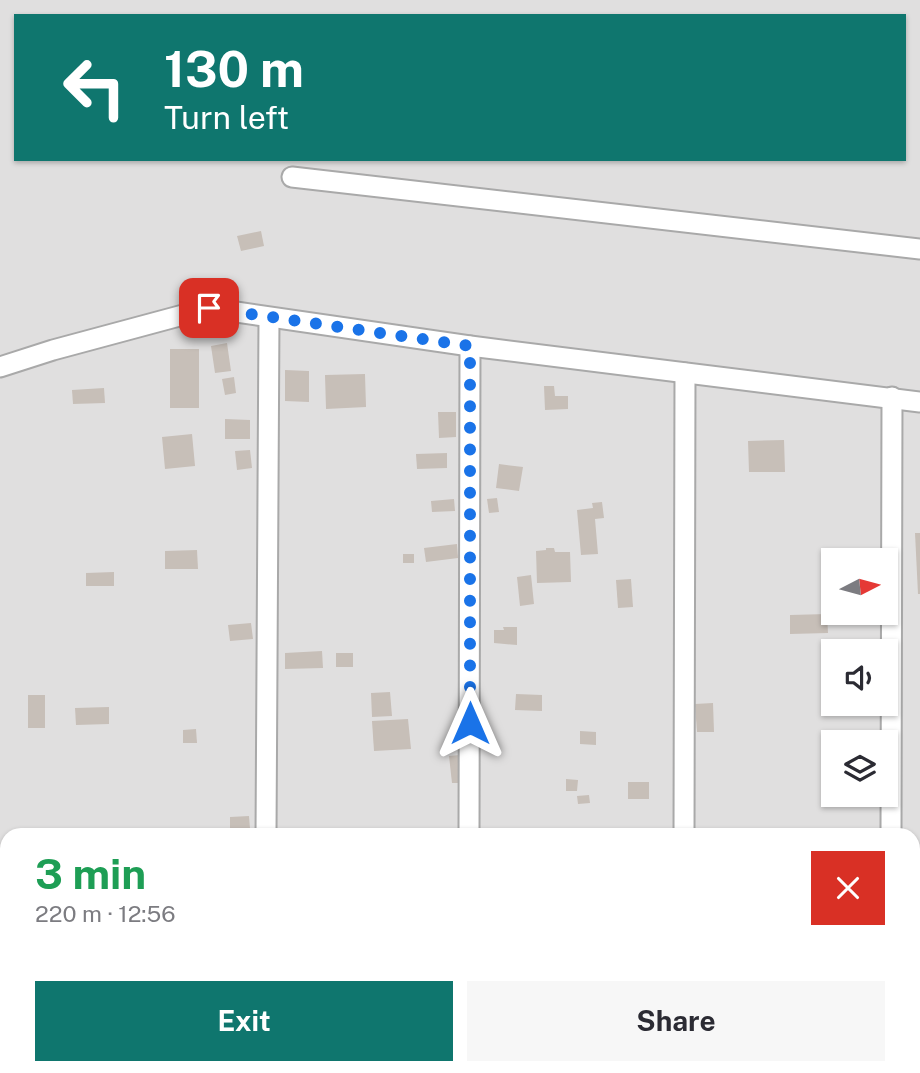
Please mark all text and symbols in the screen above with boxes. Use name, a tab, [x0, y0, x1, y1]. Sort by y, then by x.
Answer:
text: 130 m	[164, 40, 304, 98]
icon: left	[49, 42, 140, 133]
text: Turn left	[164, 99, 289, 136]
pin	[179, 278, 239, 338]
icon: arrive	[190, 289, 228, 327]
north arrow	[821, 548, 898, 625]
map controls	[821, 548, 898, 807]
button: sound	[821, 639, 898, 716]
position arrow	[433, 686, 507, 760]
button: layers	[821, 730, 898, 807]
text: 3 min	[35, 849, 146, 898]
button: close	[811, 851, 885, 925]
text: 220 m · 12:56	[35, 900, 176, 927]
button: Exit	[35, 981, 453, 1061]
button: Share	[467, 981, 885, 1061]

